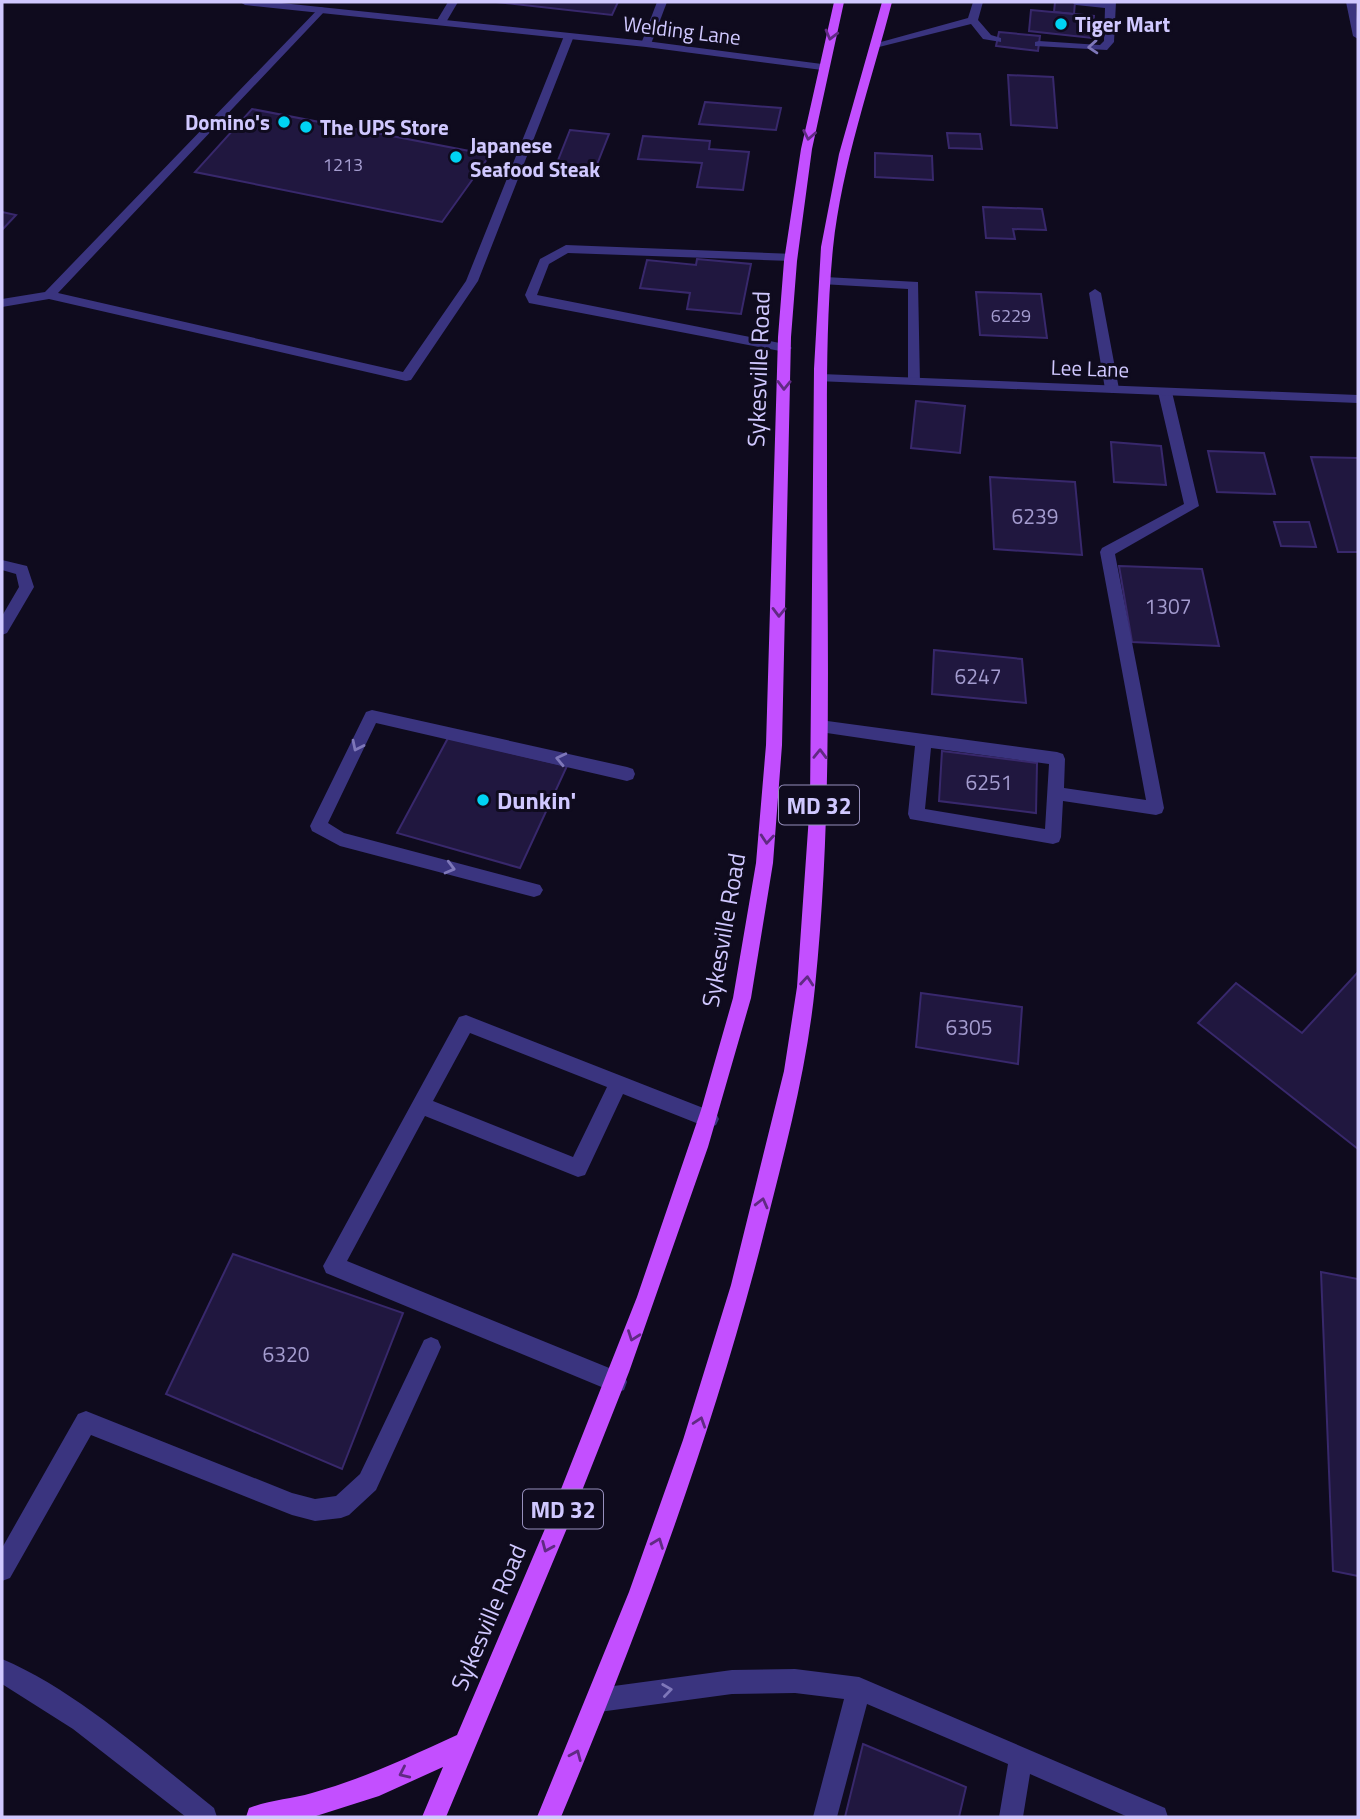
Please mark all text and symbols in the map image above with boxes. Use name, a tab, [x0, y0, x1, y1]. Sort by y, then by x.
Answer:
street label: Welding Lane	[621, 7, 743, 53]
place label: Tiger Mart	[1075, 8, 1170, 40]
marker: Tiger Mart	[1053, 16, 1069, 32]
one-way arrow	[825, 28, 839, 40]
one-way arrow	[1087, 40, 1098, 55]
place label: Domino's	[185, 106, 270, 138]
place label: The UPS Store	[320, 111, 449, 143]
marker: Domino's	[276, 114, 292, 130]
marker: The UPS Store	[298, 119, 314, 135]
one-way arrow	[803, 128, 818, 140]
place label: Japanese Seafood Steak	[470, 129, 600, 185]
marker: Japanese Seafood Steak	[448, 149, 464, 165]
house number: 1213	[323, 151, 363, 178]
street label: Sykesville Road	[737, 290, 779, 448]
house number: 6229	[991, 302, 1031, 329]
street label: Lee Lane	[1050, 351, 1130, 385]
one-way arrow	[776, 380, 792, 391]
house number: 6239	[1011, 500, 1059, 532]
house number: 1307	[1144, 590, 1192, 622]
one-way arrow	[771, 608, 787, 618]
house number: 6247	[954, 660, 1002, 692]
one-way arrow	[351, 739, 365, 751]
one-way arrow	[812, 748, 828, 758]
one-way arrow	[555, 753, 567, 767]
house number: 6251	[965, 766, 1013, 798]
place label: Dunkin'	[497, 782, 576, 818]
road number: MD 32	[779, 786, 859, 824]
marker: Dunkin'	[475, 792, 491, 808]
one-way arrow	[760, 834, 775, 845]
street label: Sykesville Road	[692, 850, 754, 1010]
one-way arrow	[444, 859, 456, 874]
one-way arrow	[799, 975, 814, 986]
house number: 6305	[945, 1011, 993, 1043]
one-way arrow	[754, 1197, 768, 1209]
one-way arrow	[627, 1329, 641, 1342]
house number: 6320	[262, 1338, 310, 1370]
one-way arrow	[692, 1417, 707, 1429]
road number: MD 32	[523, 1490, 603, 1528]
one-way arrow	[650, 1537, 664, 1549]
street label: Sykesville Road	[441, 1538, 535, 1696]
one-way arrow	[542, 1540, 556, 1552]
one-way arrow	[661, 1683, 673, 1698]
one-way arrow	[568, 1749, 582, 1762]
one-way arrow	[399, 1764, 411, 1778]

